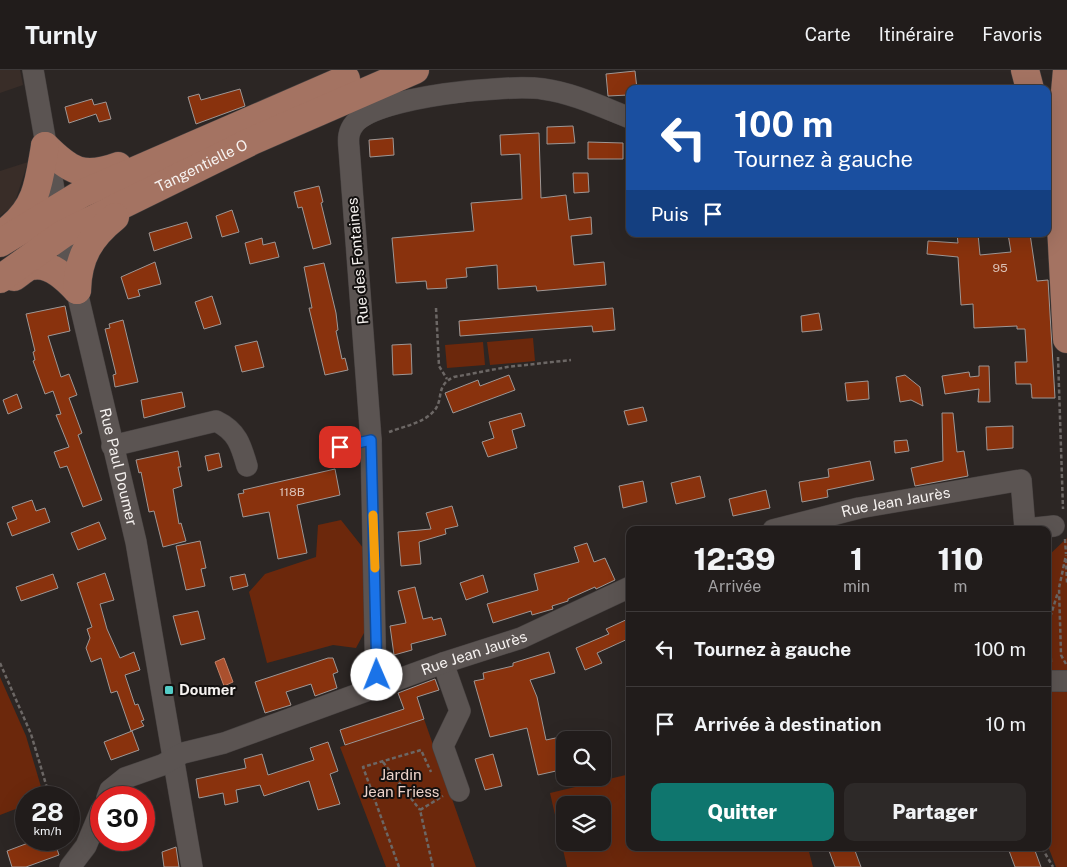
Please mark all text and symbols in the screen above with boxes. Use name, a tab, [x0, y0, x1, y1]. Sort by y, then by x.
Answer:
text: Turnly	[25, 21, 98, 49]
text: Carte	[805, 24, 851, 45]
text: Itinéraire	[879, 24, 954, 45]
text: Favoris	[982, 24, 1042, 45]
text: 100 m	[734, 104, 833, 145]
icon: left	[651, 105, 716, 170]
street label: Tangentielle O	[153, 135, 250, 195]
text: Tournez à gauche	[734, 146, 913, 172]
street label: Rue des Fontaines	[343, 197, 372, 325]
icon: arrive	[699, 200, 727, 228]
text: Puis	[651, 203, 689, 225]
house number: 95	[992, 261, 1008, 275]
street label: Rue Paul Doumer	[97, 406, 141, 527]
pin	[319, 426, 361, 468]
icon: arrive	[326, 433, 354, 461]
street label: Rue Jean Jaurès	[839, 483, 951, 520]
house number: 118B	[279, 485, 305, 499]
text: 12:39	[693, 541, 775, 577]
text: 1	[850, 541, 863, 577]
text: 110	[937, 541, 984, 577]
text: Arrivée	[708, 577, 761, 596]
text: min	[843, 577, 870, 596]
text: m	[954, 577, 967, 596]
street label: Rue Jean Jaurès	[419, 627, 530, 678]
icon: left	[651, 635, 679, 663]
text: Tournez à gauche	[694, 638, 851, 660]
text: 100 m	[974, 638, 1026, 660]
position arrow	[350, 648, 402, 700]
place label: Doumer	[179, 681, 236, 698]
marker: Doumer	[163, 684, 175, 696]
icon: arrive	[651, 710, 679, 738]
text: Arrivée à destination	[694, 713, 882, 735]
text: 10 m	[986, 713, 1026, 735]
map controls	[556, 731, 611, 851]
button: search	[556, 731, 611, 786]
park label: Jardin Jean Friess	[363, 766, 439, 800]
button: Quitter	[651, 783, 834, 841]
button: Partager	[844, 783, 1026, 841]
speed limit sign: 30	[90, 786, 155, 851]
button: layers	[556, 796, 611, 851]
text: 28	[31, 797, 64, 827]
text: km/h	[33, 824, 62, 838]

